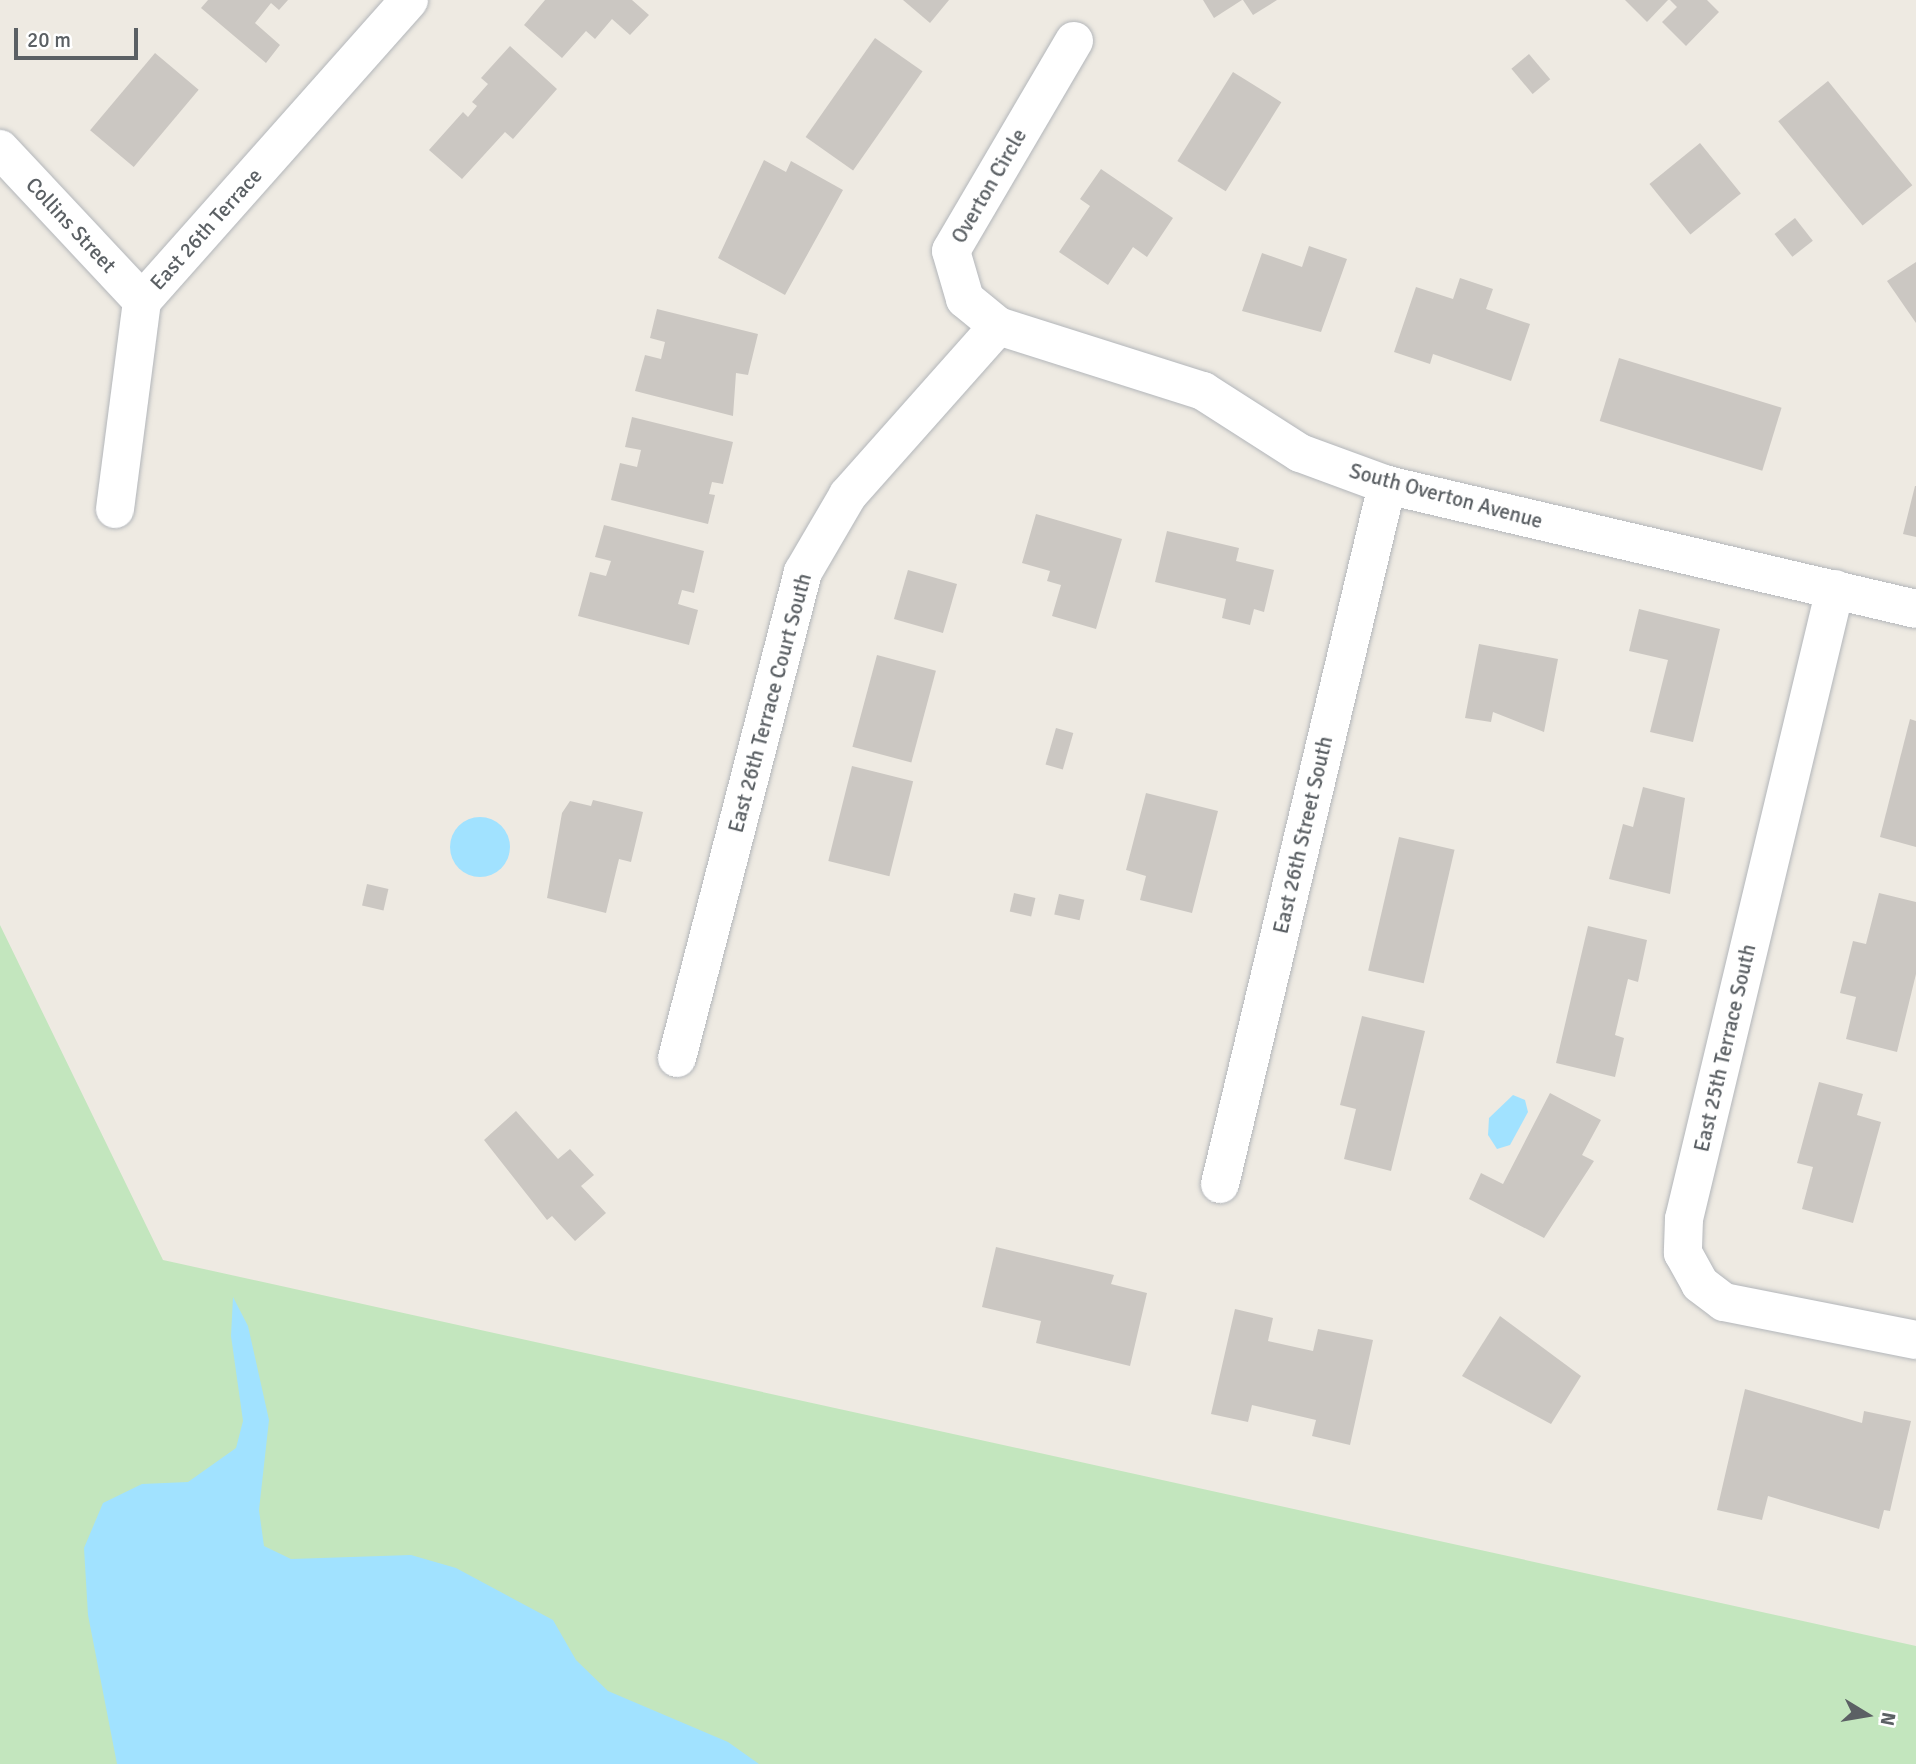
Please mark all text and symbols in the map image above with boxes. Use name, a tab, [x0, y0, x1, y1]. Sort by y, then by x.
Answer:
scale bar	[18, 14, 142, 58]
text: 20 m	[27, 27, 71, 53]
street label: Overton Circle	[946, 124, 1032, 248]
street label: East 26th Terrace	[145, 163, 267, 295]
street label: Collins Street	[20, 172, 122, 278]
street label: South Overton Avenue	[1347, 458, 1545, 534]
street label: East 26th Terrace Court South	[723, 571, 817, 835]
street label: East 26th Street South	[1268, 734, 1338, 936]
street label: East 25th Terrace South	[1689, 942, 1761, 1154]
north arrow	[1832, 1680, 1902, 1750]
text: N	[1875, 1710, 1901, 1728]

